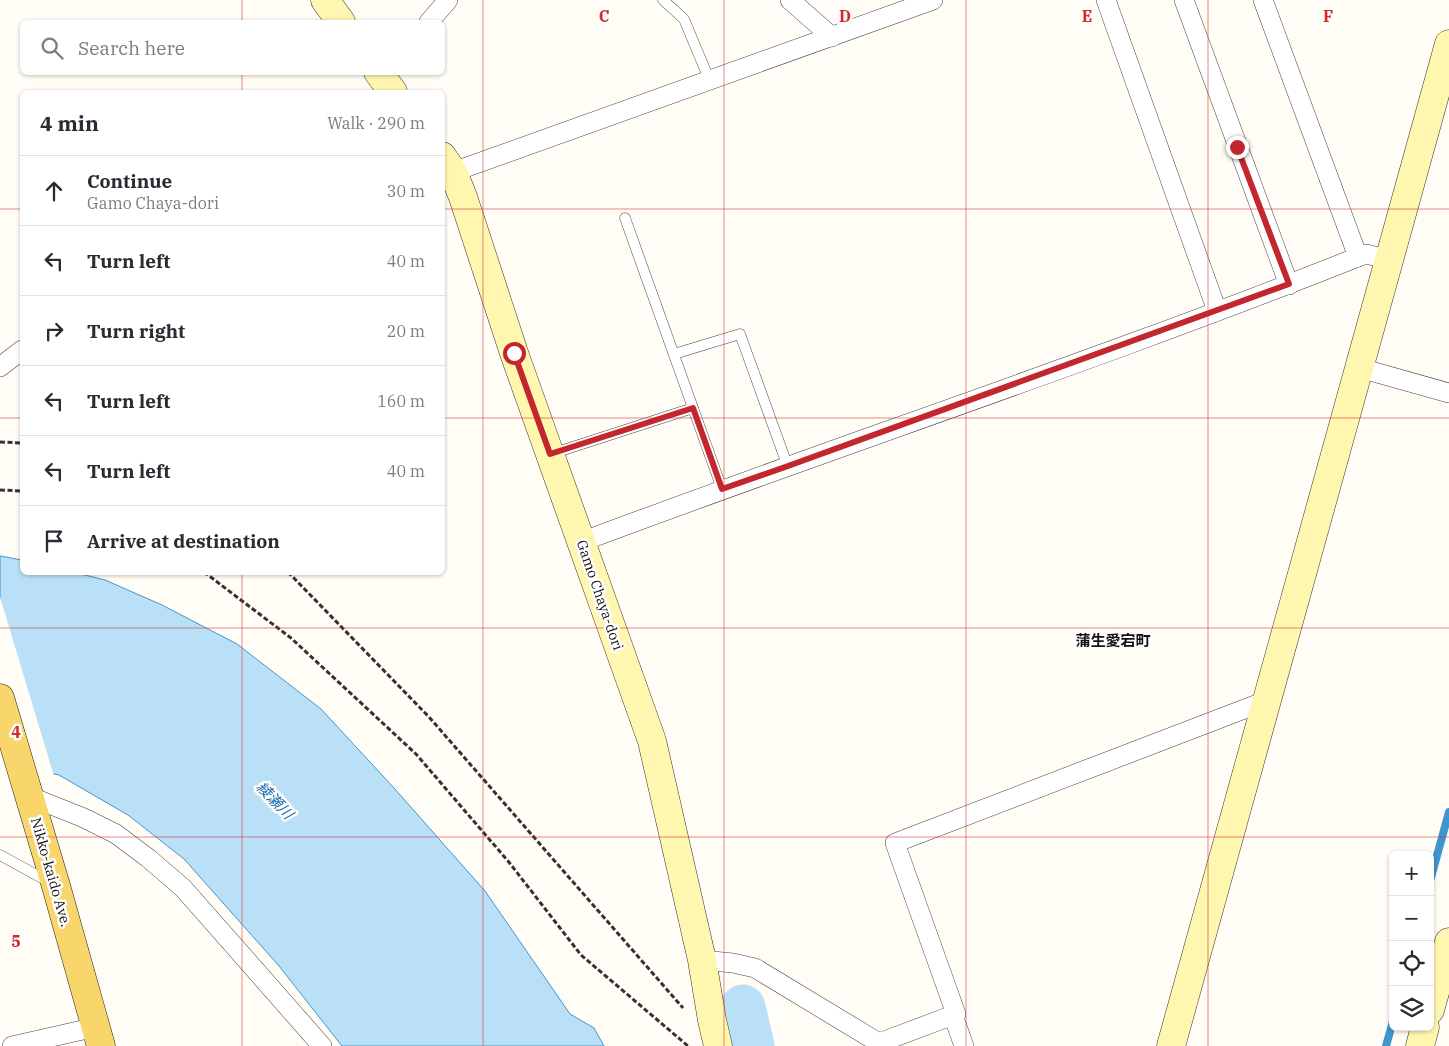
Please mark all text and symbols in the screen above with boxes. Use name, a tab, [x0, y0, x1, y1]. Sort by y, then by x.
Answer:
text: C	[599, 6, 609, 26]
text: D	[839, 6, 851, 26]
text: E	[1082, 6, 1092, 26]
text: F	[1323, 6, 1333, 26]
search box	[20, 20, 445, 75]
icon: search	[38, 34, 66, 62]
text: Search here	[78, 36, 185, 60]
text: 4 min	[40, 109, 99, 137]
text: Walk · 290 m	[327, 113, 425, 133]
route end	[1226, 136, 1249, 159]
text: Continue	[87, 169, 172, 193]
icon: ahead	[40, 177, 68, 205]
text: 30 m	[387, 181, 425, 201]
text: Gamo Chaya-dori	[87, 193, 219, 213]
icon: left	[40, 247, 68, 275]
text: Turn left	[87, 249, 170, 273]
text: 40 m	[387, 251, 425, 271]
icon: right	[40, 317, 68, 345]
text: Turn right	[87, 319, 185, 343]
text: 20 m	[387, 321, 425, 341]
route start	[503, 342, 526, 365]
icon: left	[40, 387, 68, 415]
text: Turn left	[87, 389, 170, 413]
text: 160 m	[377, 391, 425, 411]
icon: left	[40, 457, 68, 485]
text: Turn left	[87, 459, 170, 483]
text: 40 m	[387, 461, 425, 481]
icon: arrive	[40, 527, 68, 555]
text: Arrive at destination	[87, 529, 280, 553]
street label: Gamo Chaya-dori	[573, 537, 627, 653]
district label: 蒲生愛宕町	[1075, 631, 1151, 650]
text: 4	[11, 722, 21, 742]
water label: 綾瀬川	[253, 777, 299, 824]
street label: Nikko-kaido Ave.	[27, 815, 75, 929]
map controls	[1389, 851, 1434, 1031]
button: +	[1389, 851, 1434, 896]
button: −	[1389, 896, 1434, 941]
text: 5	[11, 931, 21, 951]
button: locate	[1389, 941, 1434, 986]
button: layers	[1389, 986, 1434, 1031]

